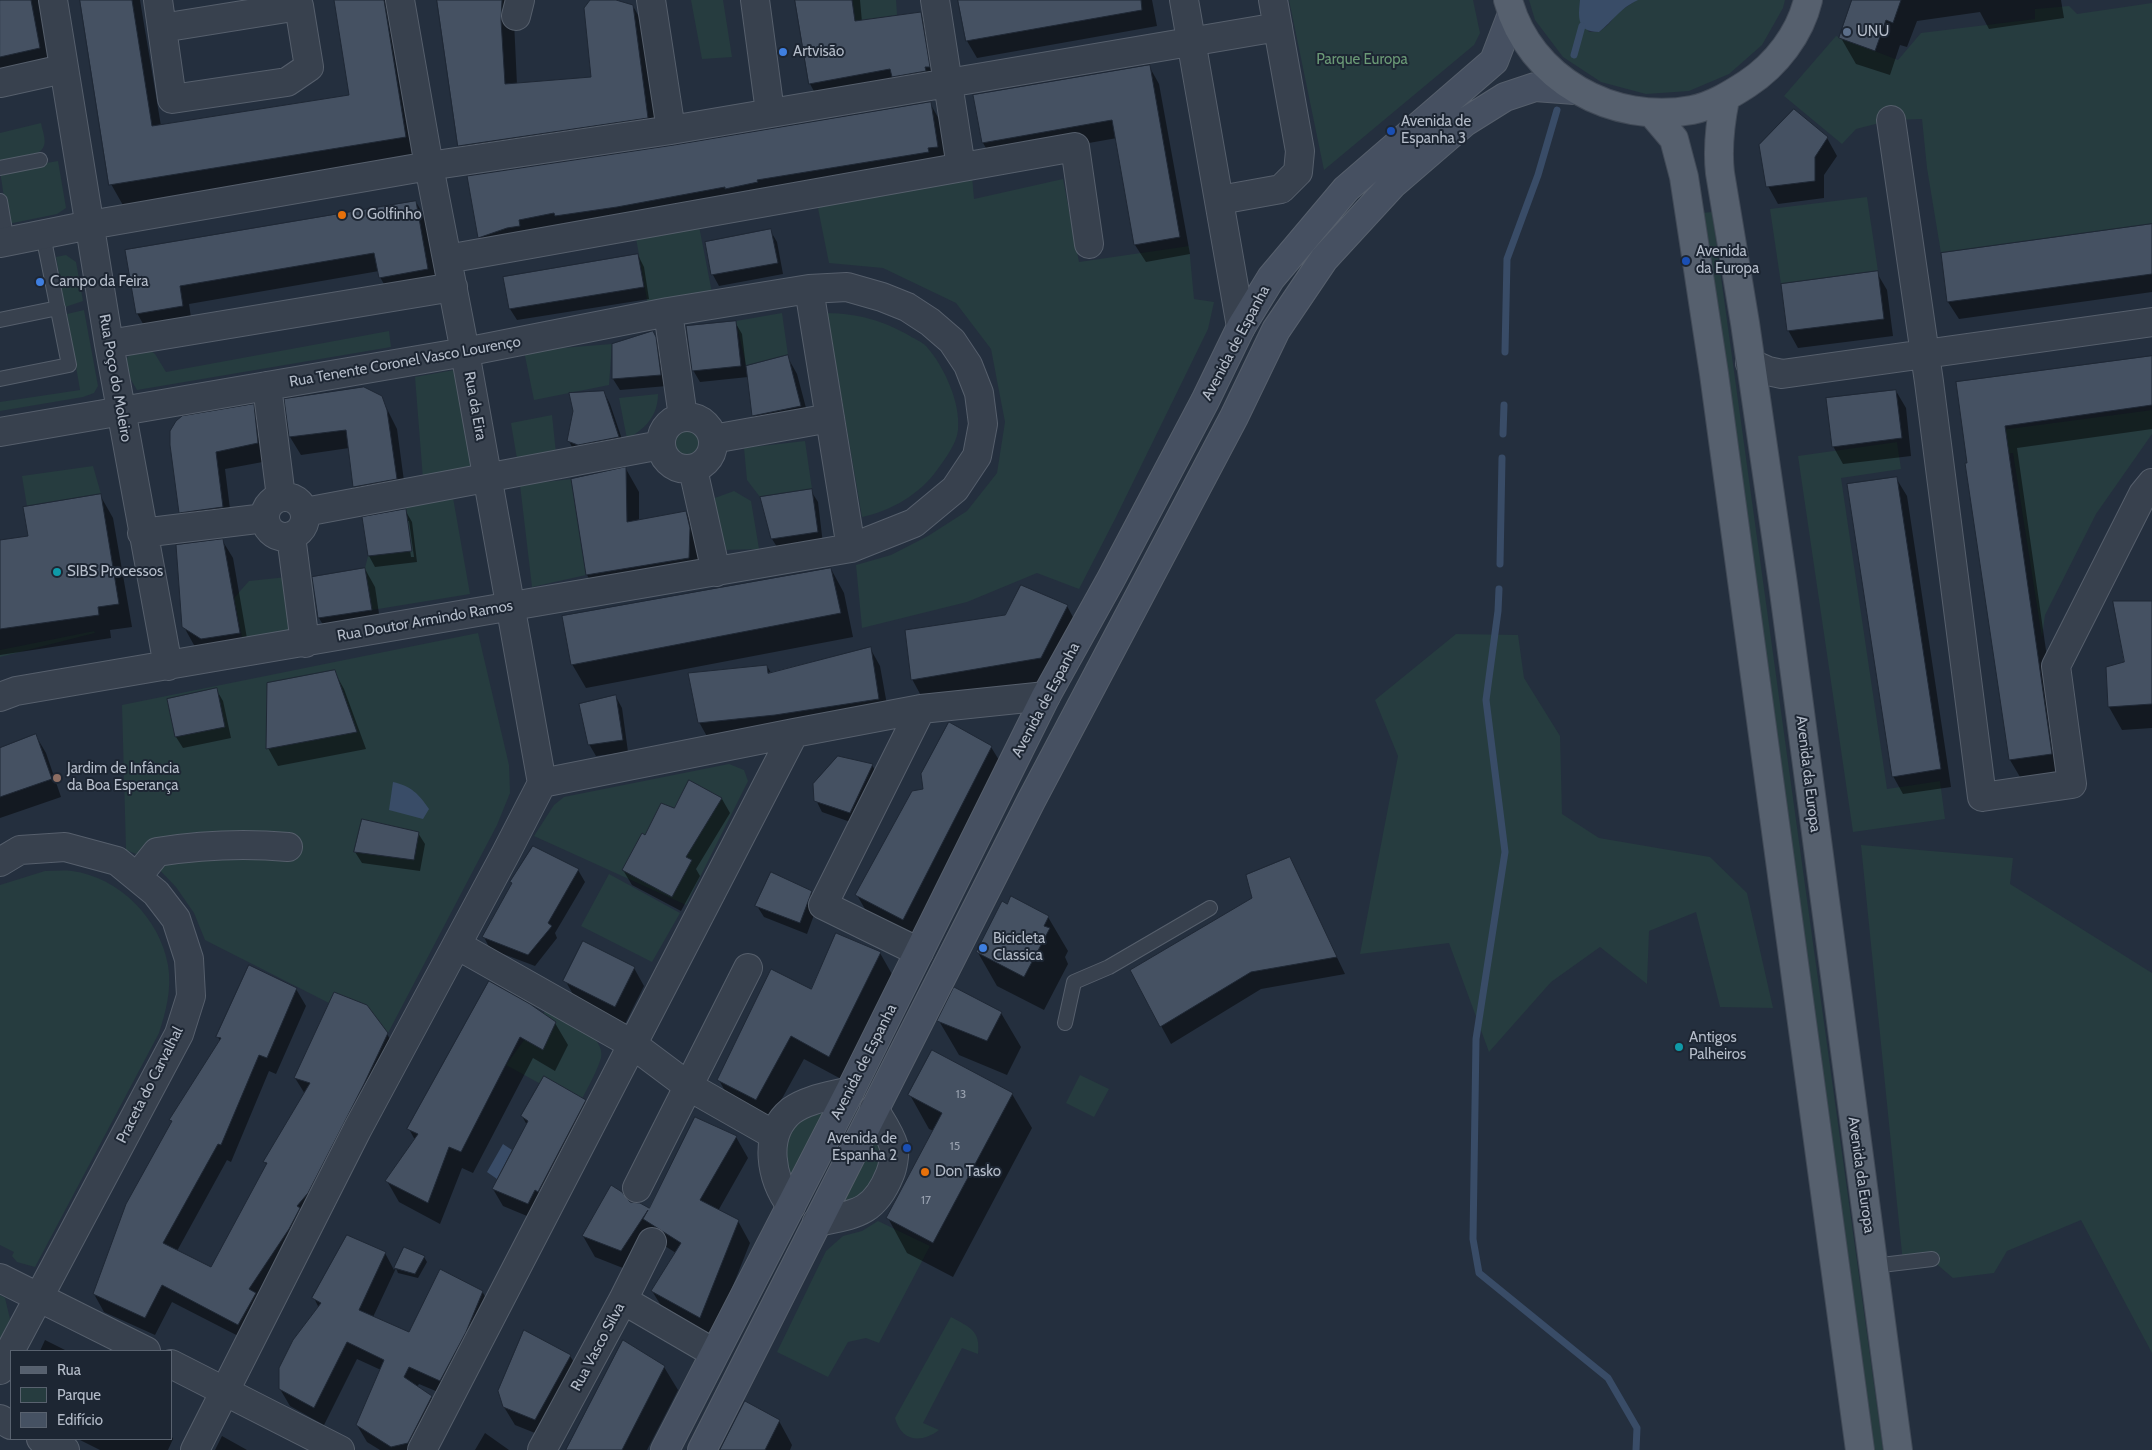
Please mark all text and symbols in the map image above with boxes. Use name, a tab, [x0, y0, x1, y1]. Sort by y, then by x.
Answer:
place label: UNU	[1857, 23, 1889, 41]
marker: UNU	[1841, 26, 1853, 38]
place label: Artvisão	[793, 43, 844, 61]
marker: Artvisão	[777, 46, 789, 58]
park label: Parque Europa	[1316, 51, 1408, 69]
place label: Avenida de Espanha 3	[1401, 113, 1471, 148]
marker: Avenida de Espanha 3	[1385, 125, 1397, 137]
place label: O Golfinho	[352, 206, 422, 224]
marker: O Golfinho	[336, 209, 348, 221]
place label: Avenida da Europa	[1696, 243, 1759, 278]
marker: Avenida da Europa	[1680, 255, 1692, 267]
place label: Campo da Feira	[50, 273, 148, 291]
marker: Campo da Feira	[34, 276, 46, 288]
street label: Avenida de Espanha	[1198, 283, 1274, 403]
street label: Rua Poço do Moleiro	[95, 313, 135, 443]
street label: Rua Tenente Coronel Vasco Lourenço	[288, 333, 522, 391]
street label: Rua da Eira	[460, 370, 490, 442]
place label: SIBS Processos	[67, 563, 163, 581]
marker: SIBS Processos	[51, 566, 63, 578]
street label: Rua Doutor Armindo Ramos	[336, 597, 514, 645]
street label: Avenida de Espanha	[1008, 640, 1084, 760]
street label: Avenida da Europa	[1792, 715, 1824, 833]
place label: Jardim de Infância da Boa Esperança	[67, 760, 179, 795]
marker: Jardim de Infância da Boa Esperança	[51, 772, 63, 784]
place label: Bicicleta Classica	[993, 930, 1045, 965]
marker: Bicicleta Classica	[977, 942, 989, 954]
street label: Avenida de Espanha	[827, 1001, 901, 1123]
street label: Praceta do Carvalhal	[113, 1024, 187, 1146]
place label: Antigos Palheiros	[1689, 1029, 1746, 1064]
marker: Antigos Palheiros	[1673, 1041, 1685, 1053]
house number: 13	[956, 1087, 966, 1101]
street label: Avenida da Europa	[1844, 1116, 1878, 1234]
place label: Avenida de Espanha 2	[827, 1130, 897, 1165]
house number: 15	[950, 1139, 960, 1153]
marker: Avenida de Espanha 2	[901, 1142, 913, 1154]
place label: Don Tasko	[935, 1163, 1001, 1181]
marker: Don Tasko	[919, 1166, 931, 1178]
house number: 17	[921, 1193, 931, 1207]
street label: Rua Vasco Silva	[567, 1300, 629, 1394]
legend	[10, 1350, 172, 1440]
text: Rua	[57, 1361, 81, 1379]
text: Parque	[57, 1386, 101, 1404]
text: Edifício	[57, 1411, 103, 1429]

